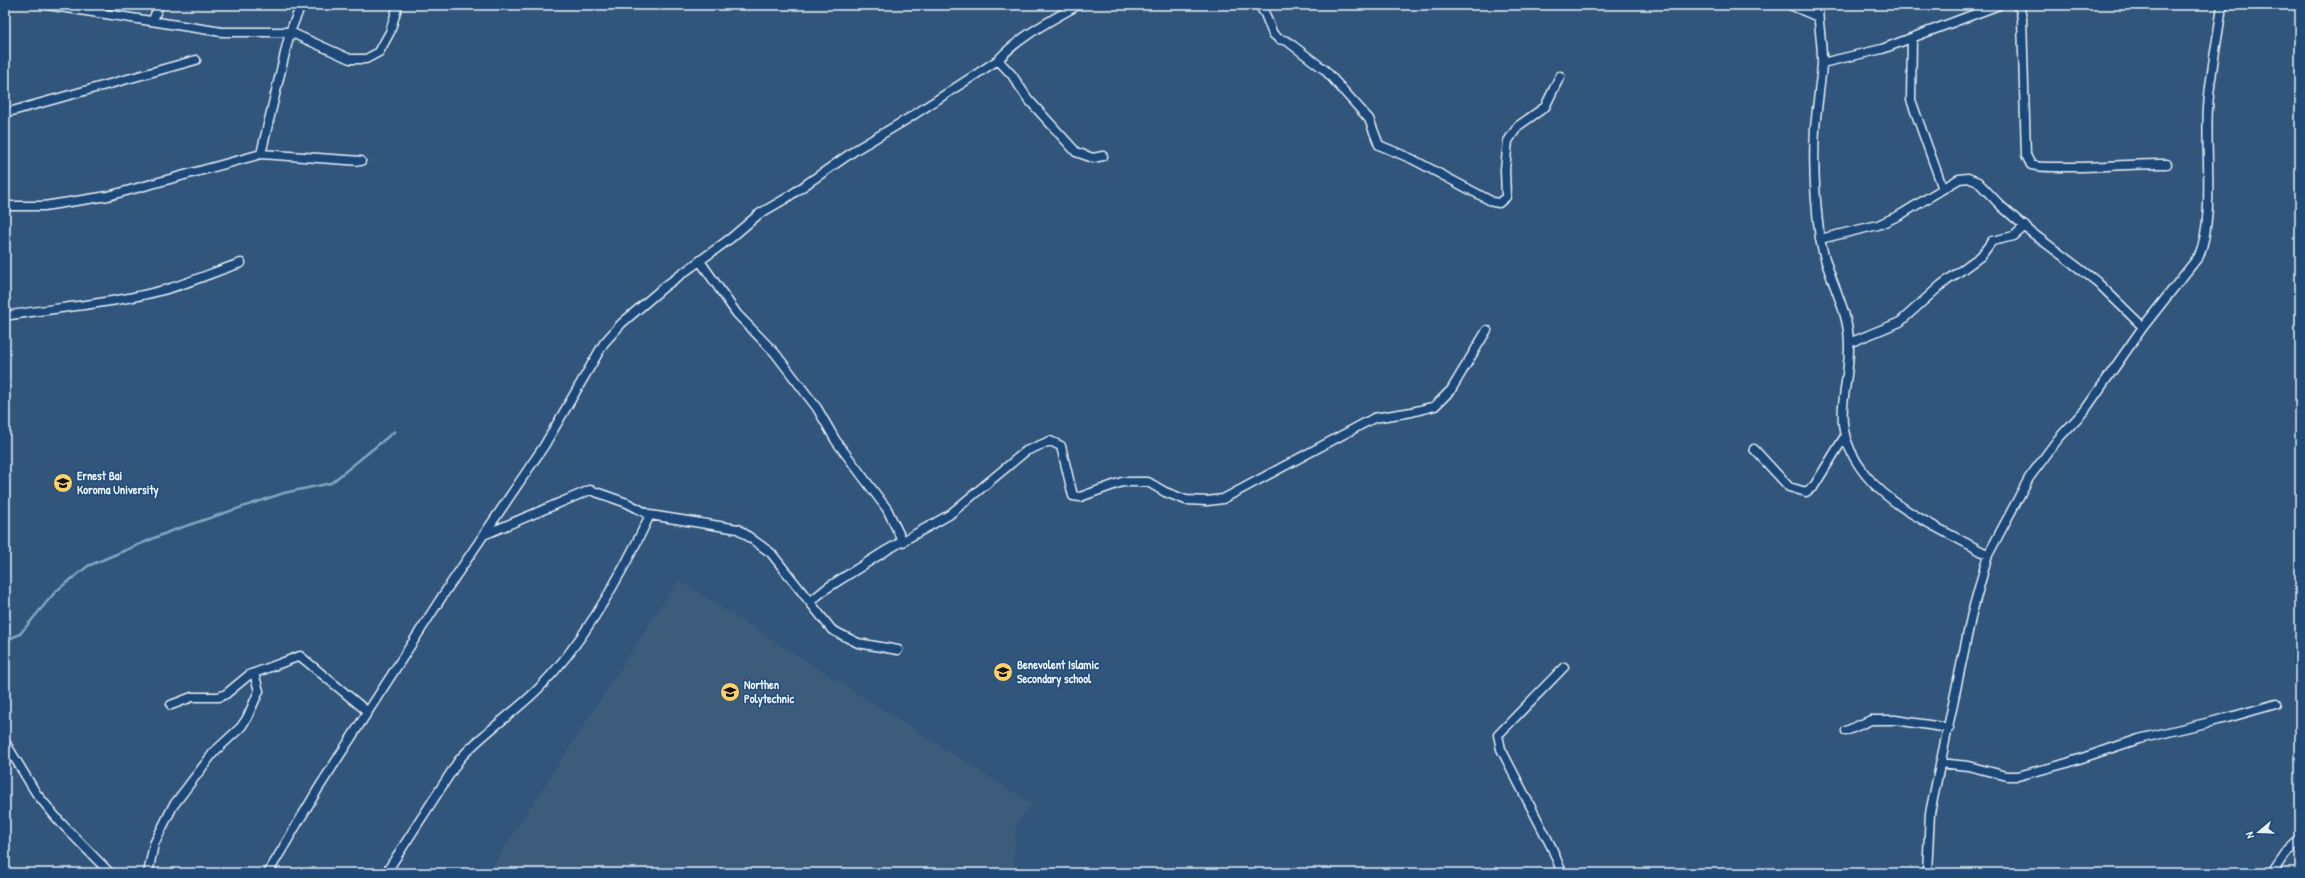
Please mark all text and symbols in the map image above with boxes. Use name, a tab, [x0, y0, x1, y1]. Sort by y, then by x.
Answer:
place label: Ernest Bai Koroma University	[77, 467, 159, 499]
school or university icon: Ernest Bai Koroma University	[52, 472, 74, 494]
place label: Benevolent Islamic Secondary school	[1017, 656, 1099, 688]
school or university icon: Benevolent Islamic Secondary school	[992, 661, 1014, 683]
place label: Northen Polytechnic	[744, 676, 795, 708]
school or university icon: Northen Polytechnic	[719, 681, 741, 703]
north arrow	[2239, 812, 2279, 852]
text: N	[2242, 830, 2257, 840]

